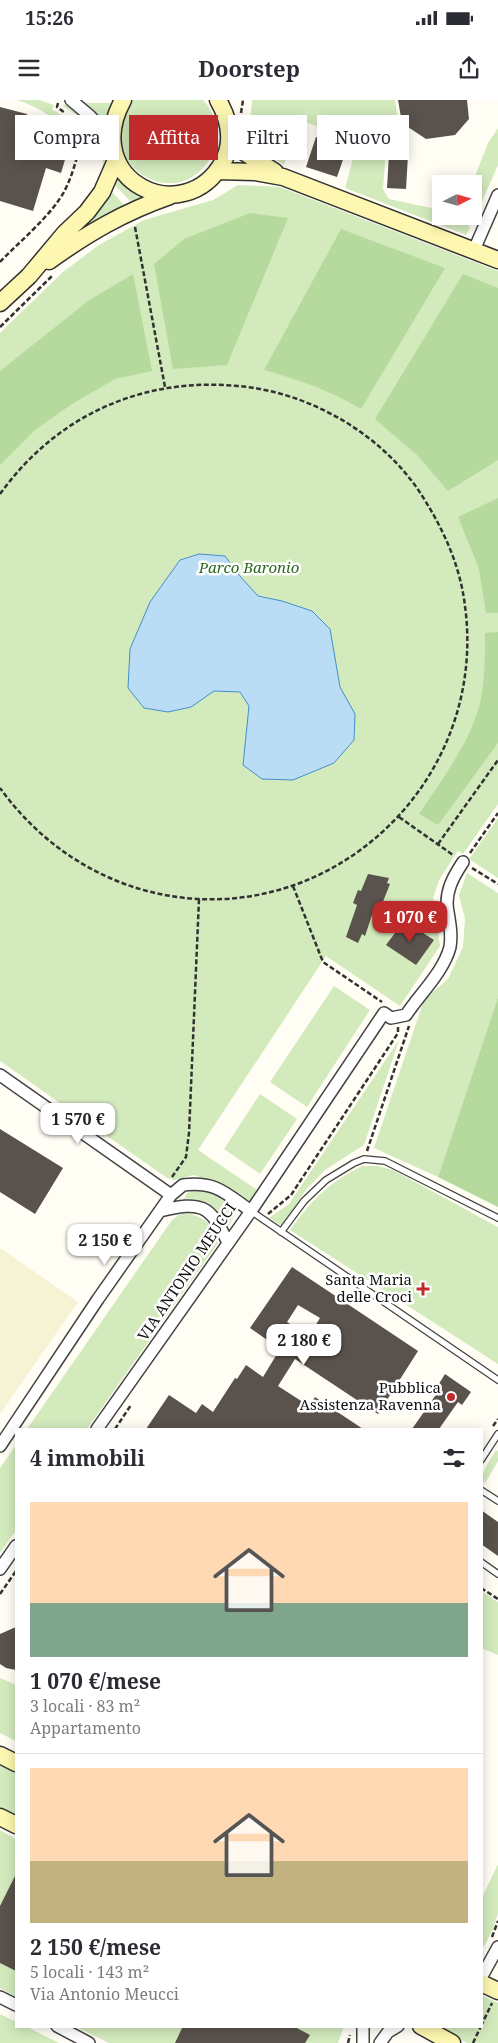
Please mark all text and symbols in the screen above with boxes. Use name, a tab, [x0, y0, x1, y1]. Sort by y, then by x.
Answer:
text: 15:26	[25, 5, 74, 31]
text: Doorstep	[198, 53, 300, 83]
icon: menu	[15, 54, 43, 82]
icon: share	[455, 54, 483, 82]
chip: Compra	[15, 115, 119, 160]
chip: Affitta	[129, 115, 218, 160]
chip: Filtri	[228, 115, 307, 160]
chip: Nuovo	[317, 115, 409, 160]
north arrow	[432, 175, 482, 225]
map controls	[432, 175, 482, 225]
park label: Parco Baronio	[198, 557, 299, 577]
pin: 1 070 €	[364, 900, 456, 943]
text: 1 070 €	[383, 906, 437, 928]
pin: 1 570 €	[32, 1102, 124, 1145]
text: 1 570 €	[51, 1108, 105, 1130]
street label: VIA ANTONIO MEUCCI	[133, 1199, 240, 1344]
pin: 2 150 €	[59, 1224, 151, 1266]
text: 2 150 €	[78, 1229, 132, 1251]
place label: Santa Maria delle Croci	[325, 1269, 412, 1306]
marker: Santa Maria delle Croci	[416, 1282, 430, 1296]
pin: 2 180 €	[258, 1324, 350, 1366]
text: 2 180 €	[277, 1329, 331, 1351]
place label: Pubblica Assistenza Ravenna	[300, 1377, 441, 1414]
marker: Pubblica Assistenza Ravenna	[445, 1391, 457, 1403]
text: 4 immobili	[30, 1444, 145, 1472]
icon: filters	[440, 1444, 468, 1472]
icon: home	[204, 1535, 294, 1625]
text: 1 070 €/mese	[30, 1667, 161, 1695]
text: 3 locali · 83 m²	[30, 1695, 140, 1717]
text: Appartamento	[30, 1717, 141, 1739]
icon: home	[204, 1800, 294, 1890]
text: 2 150 €/mese	[30, 1933, 161, 1961]
text: 5 locali · 143 m²	[30, 1961, 149, 1983]
text: Via Antonio Meucci	[30, 1983, 179, 2005]

